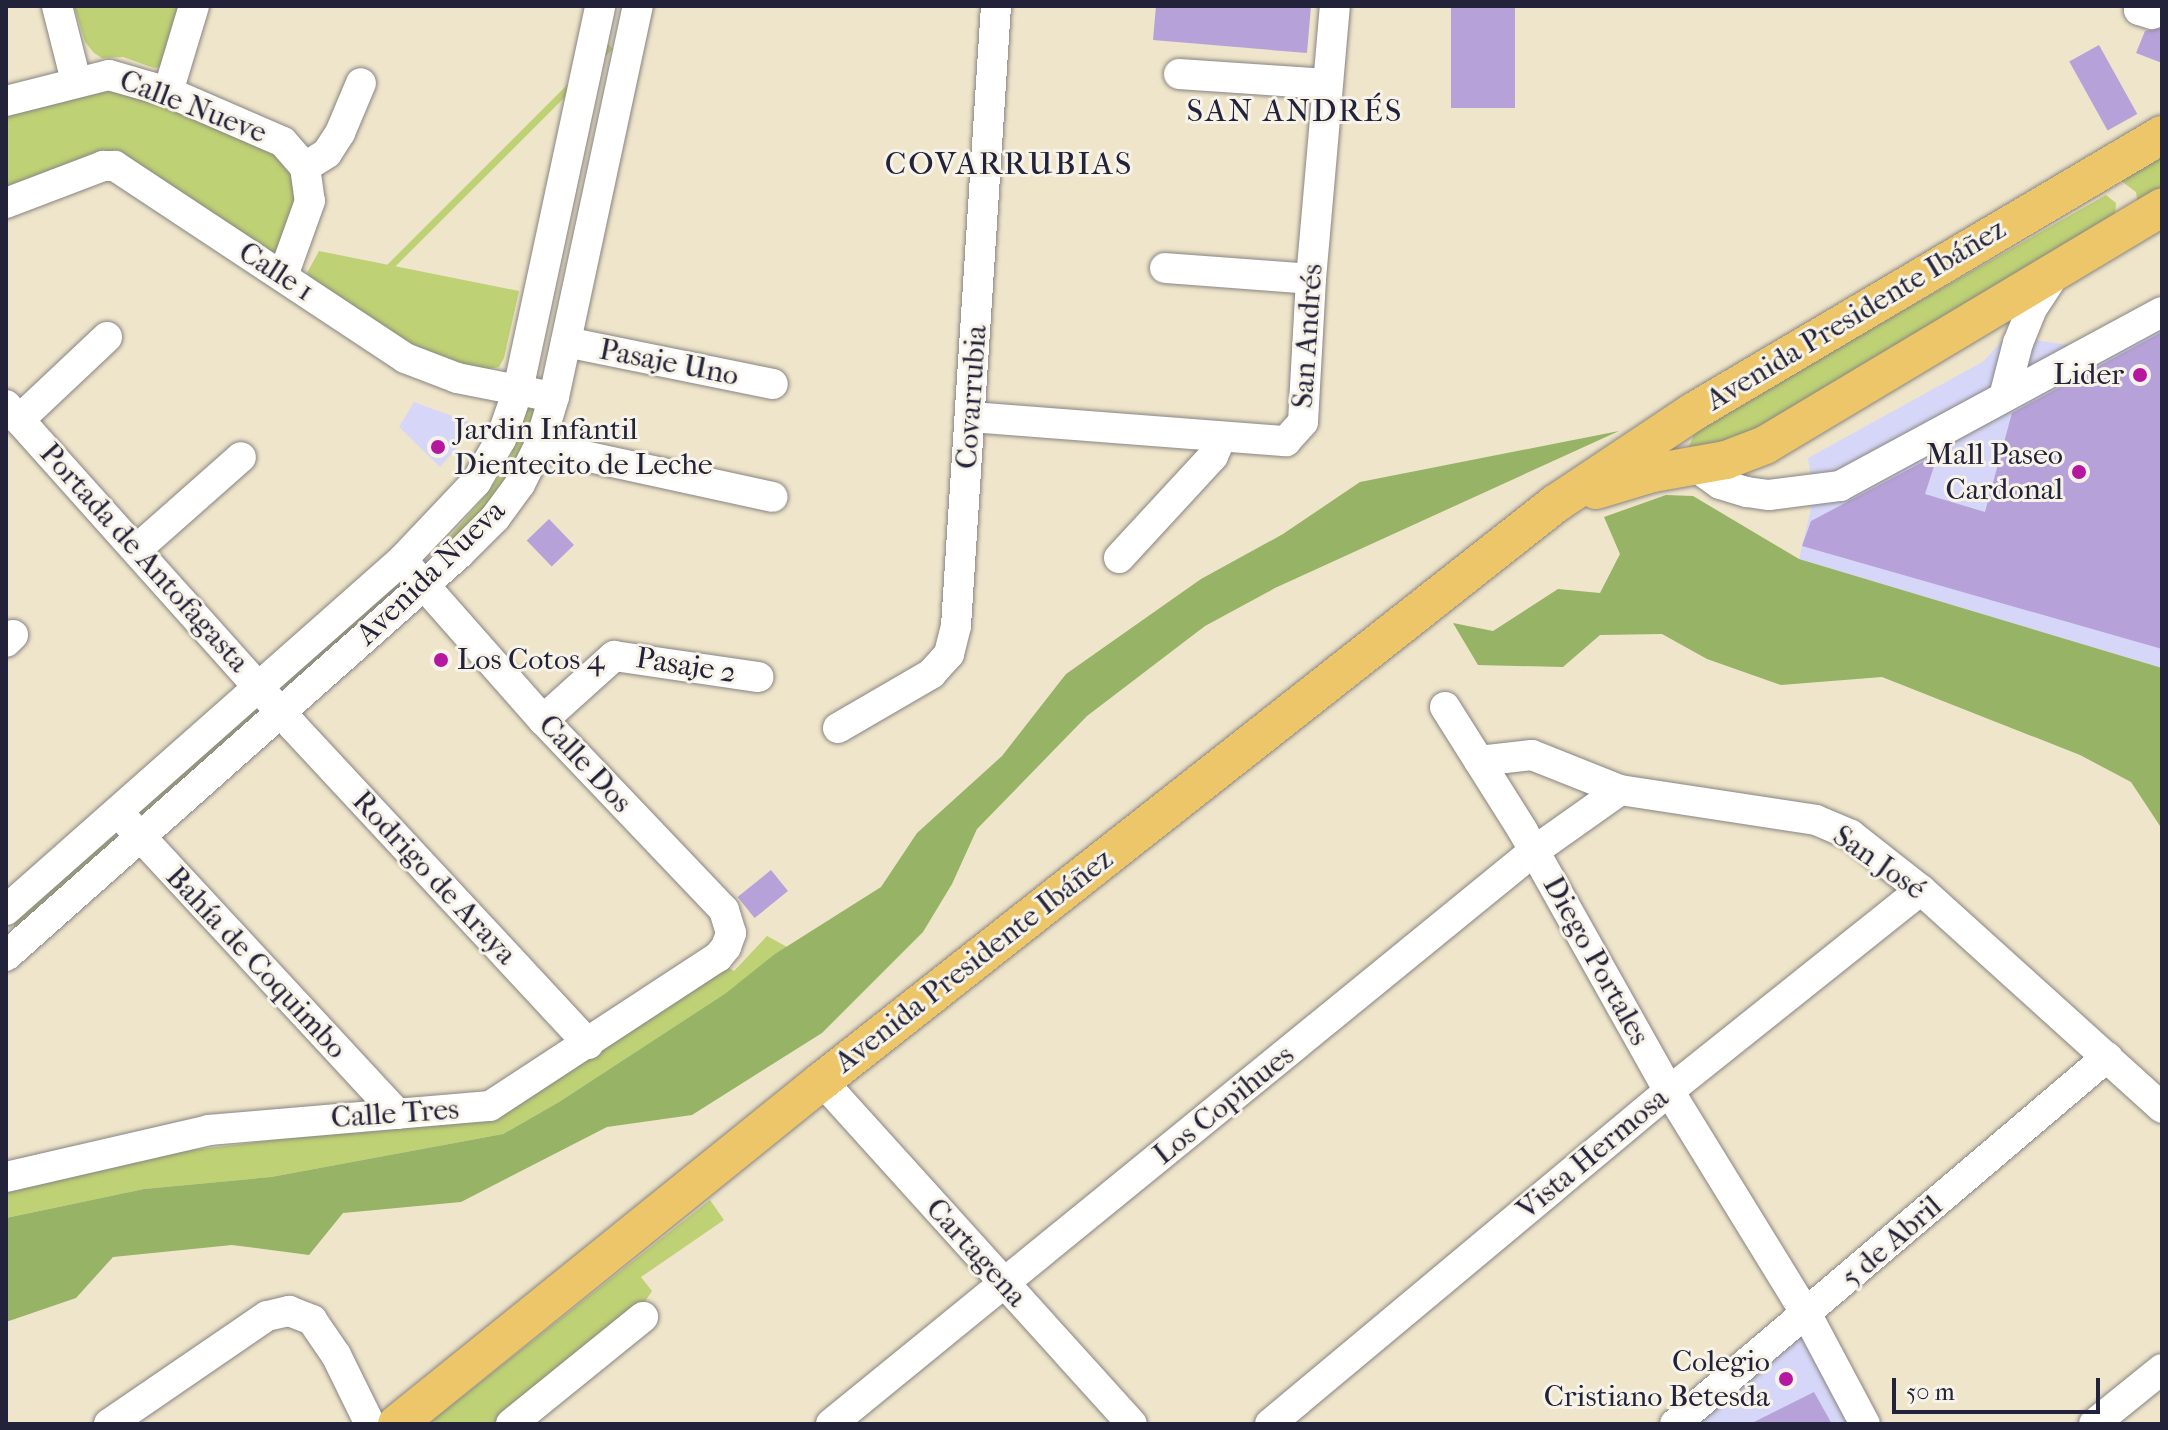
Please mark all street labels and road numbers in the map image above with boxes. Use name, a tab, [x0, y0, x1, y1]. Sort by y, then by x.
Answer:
street label: Calle Nueve	[114, 62, 272, 152]
street label: Avenida Presidente Ibáñez	[1700, 211, 2012, 419]
street label: Calle 1	[232, 234, 320, 310]
street label: San Andrés	[1285, 263, 1331, 409]
street label: Covarrubia	[949, 324, 995, 470]
street label: Pasaje Uno	[596, 332, 742, 394]
street label: Portada de Antofagasta	[32, 436, 256, 680]
street label: Avenida Nueva	[349, 493, 513, 653]
street label: Pasaje 2	[633, 640, 739, 692]
street label: Calle Dos	[531, 708, 639, 820]
street label: Rodrigo de Araya	[344, 784, 524, 972]
street label: San José	[1826, 818, 1932, 908]
street label: Avenida Presidente Ibáñez	[828, 841, 1120, 1081]
street label: Bahía de Coquimbo	[158, 859, 354, 1067]
street label: Diego Portales	[1535, 870, 1657, 1052]
street label: Los Copihues	[1146, 1037, 1302, 1173]
street label: Vista Hermosa	[1510, 1080, 1676, 1228]
street label: Calle Tres	[330, 1092, 460, 1136]
street label: 5 de Abril	[1834, 1188, 1950, 1296]
street label: Cartagena	[918, 1191, 1034, 1315]

